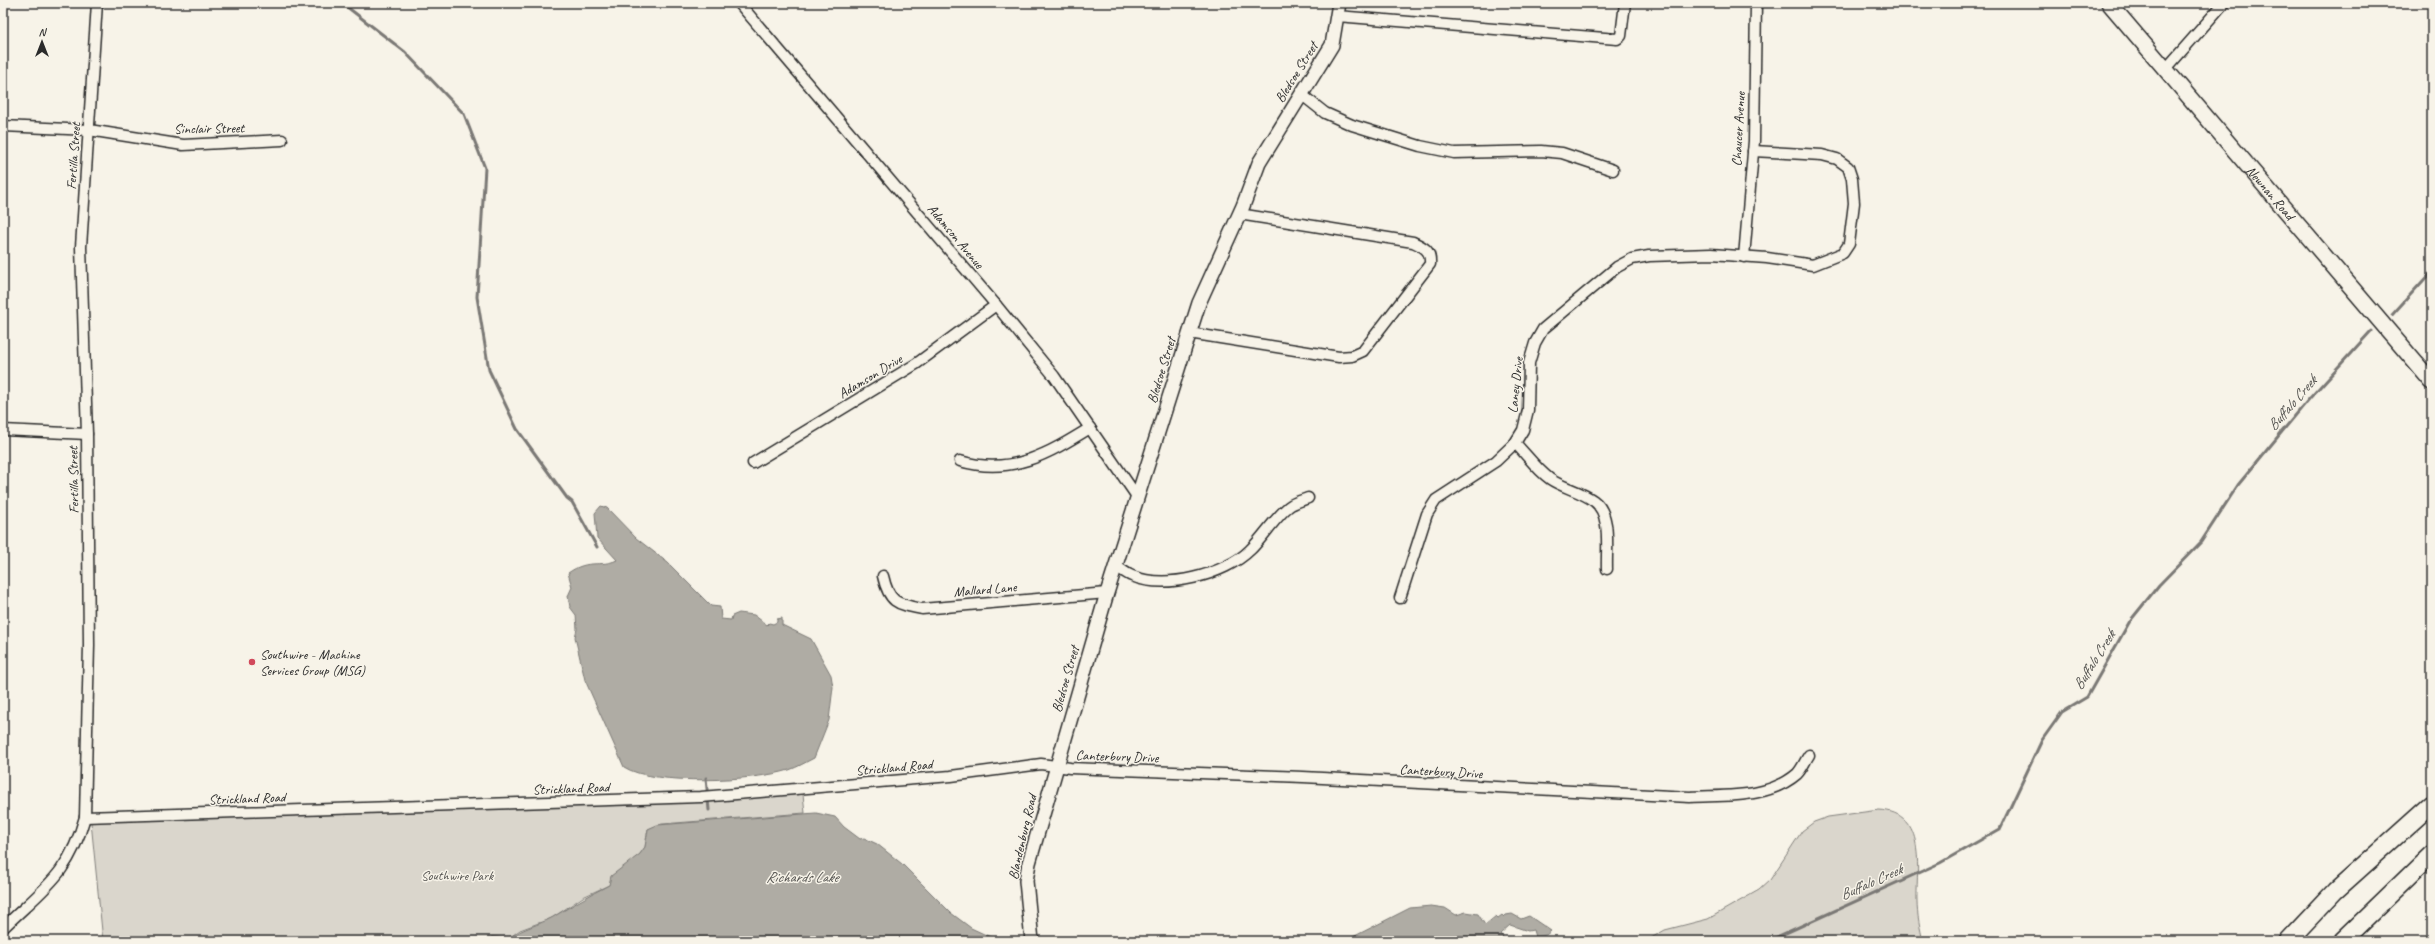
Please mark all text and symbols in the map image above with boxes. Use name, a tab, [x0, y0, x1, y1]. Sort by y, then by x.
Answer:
north arrow	[22, 22, 62, 62]
text: N	[39, 25, 48, 39]
street label: Bledsoe Street	[1271, 37, 1323, 106]
street label: Chaucer Avenue	[1728, 90, 1749, 167]
street label: Sinclair Street	[174, 119, 246, 138]
street label: Fertilla Street	[63, 121, 84, 190]
street label: Newnan Road	[2242, 162, 2300, 225]
street label: Adamson Avenue	[924, 201, 988, 273]
street label: Bledsoe Street	[1143, 333, 1180, 405]
street label: Adamson Drive	[835, 350, 907, 402]
street label: Laney Drive	[1504, 355, 1527, 414]
water label: Buffalo Creek	[2264, 370, 2324, 434]
street label: Fertilla Street	[64, 445, 83, 514]
street label: Mallard Lane	[953, 578, 1019, 601]
water label: Buffalo Creek	[2069, 624, 2122, 693]
street label: Bledsoe Street	[1048, 642, 1084, 714]
place label: Southwire - Machine Services Group (MSG)	[260, 646, 366, 679]
marker: Southwire - Machine Services Group (MSG)	[247, 657, 257, 667]
street label: Canterbury Drive	[1075, 747, 1160, 766]
street label: Strickland Road	[855, 755, 936, 779]
street label: Canterbury Drive	[1399, 761, 1484, 782]
street label: Strickland Road	[532, 779, 612, 798]
street label: Strickland Road	[208, 789, 288, 808]
street label: Blandenburg Road	[1004, 791, 1041, 881]
water label: Buffalo Creek	[1837, 859, 1908, 905]
park label: Southwire Park	[421, 867, 494, 884]
water label: Richards Lake	[766, 868, 840, 887]

